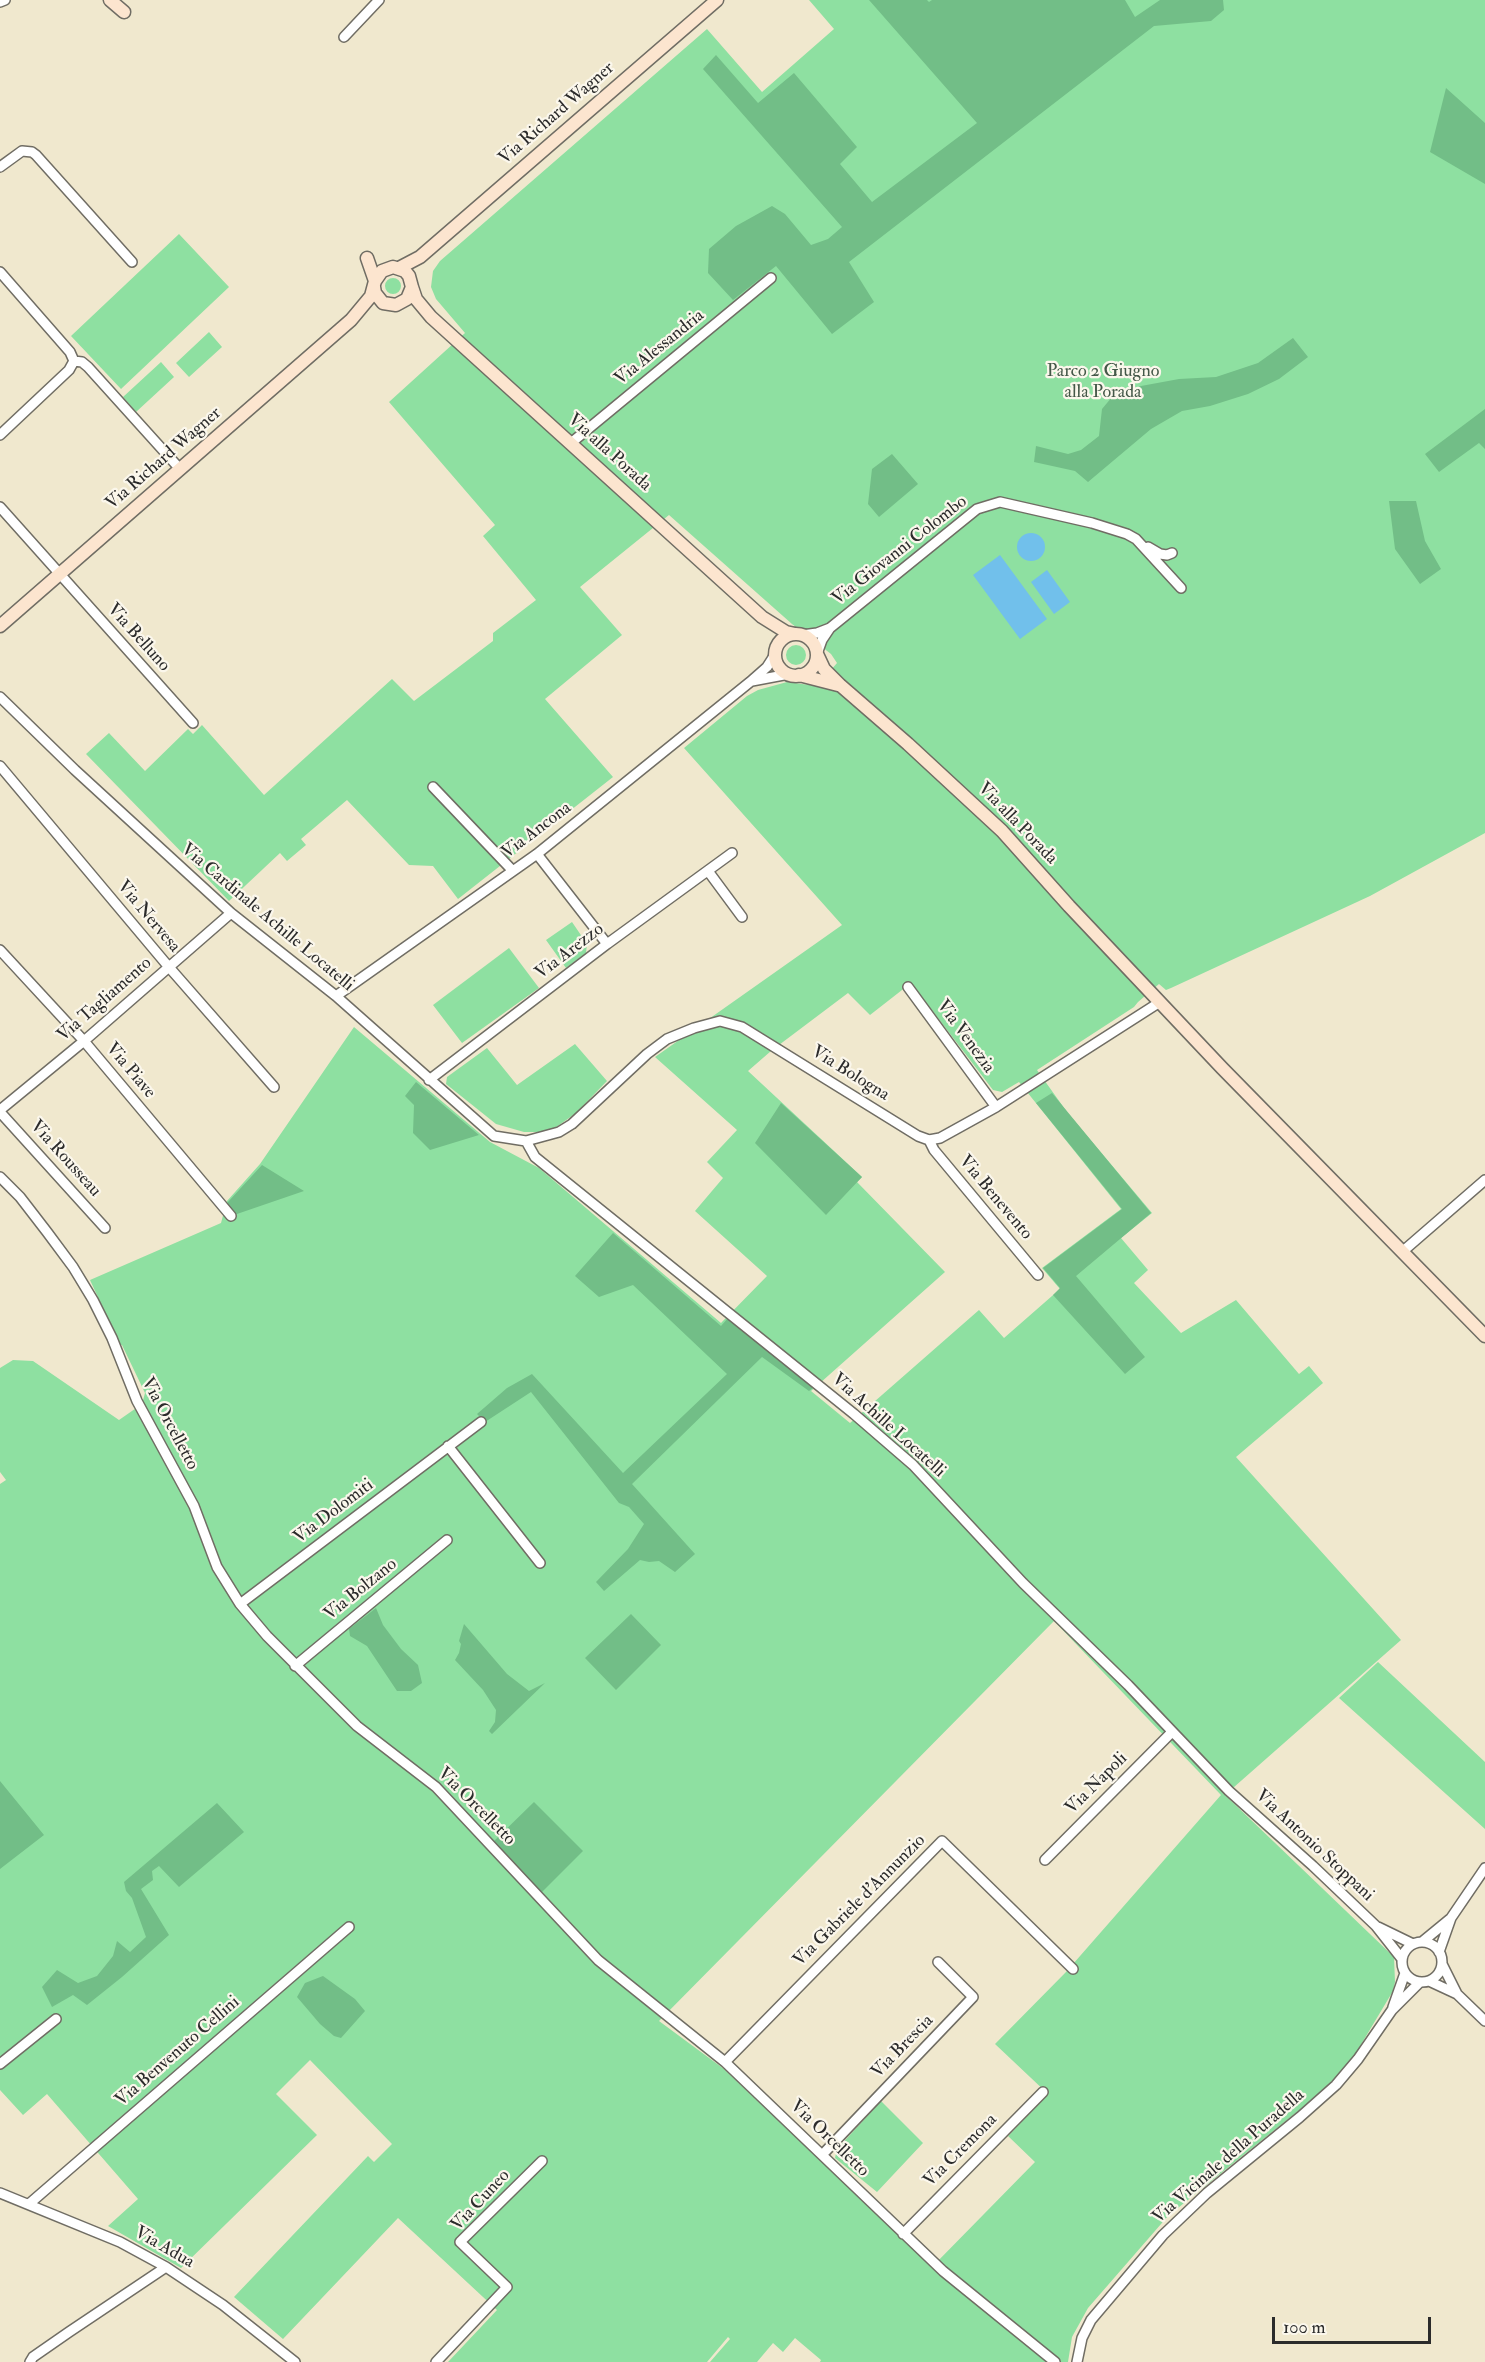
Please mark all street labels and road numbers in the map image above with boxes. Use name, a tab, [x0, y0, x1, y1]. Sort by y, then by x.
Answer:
street label: Via Richard Wagner	[495, 58, 619, 170]
street label: Via Alessandria	[611, 305, 709, 391]
street label: Via Richard Wagner	[102, 403, 226, 515]
street label: Via alla Porada	[563, 410, 655, 496]
street label: Via Giovanni Colombo	[828, 492, 972, 610]
street label: Via Belluno	[102, 599, 174, 677]
street label: Via alla Porada	[973, 779, 1061, 869]
street label: Via Ancona	[498, 798, 576, 864]
street label: Via Cardinale Achille Locatelli	[176, 839, 358, 997]
street label: Via Nervesa	[112, 877, 184, 957]
street label: Via Arezzo	[531, 919, 609, 985]
street label: Via Tagliamento	[53, 953, 157, 1047]
street label: Via Venezia	[931, 996, 999, 1078]
street label: Via Piave	[100, 1039, 160, 1103]
street label: Via Bologna	[807, 1042, 893, 1106]
street label: Via Rousseau	[25, 1116, 105, 1202]
street label: Via Benevento	[953, 1151, 1037, 1245]
street label: Via Achille Locatelli	[827, 1369, 949, 1483]
street label: Via Orcelletto	[136, 1374, 202, 1474]
street label: Via Dolomiti	[290, 1475, 378, 1549]
street label: Via Bolzano	[320, 1554, 402, 1626]
street label: Via Napoli	[1062, 1749, 1132, 1819]
street label: Via Orcelletto	[432, 1763, 520, 1851]
street label: Via Antonio Stoppani	[1250, 1786, 1378, 1906]
street label: Via Gabriele d'Annunzio	[789, 1830, 931, 1972]
street label: Via Benvenuto Cellini	[111, 1992, 245, 2112]
street label: Via Brescia	[867, 2011, 939, 2083]
street label: Via Vicinale della Puradella	[1149, 2085, 1309, 2229]
street label: Via Orcelletto	[785, 2096, 873, 2182]
street label: Via Cremona	[920, 2110, 1002, 2192]
street label: Via Cuneo	[447, 2166, 515, 2236]
street label: Via Adua	[130, 2222, 198, 2274]

